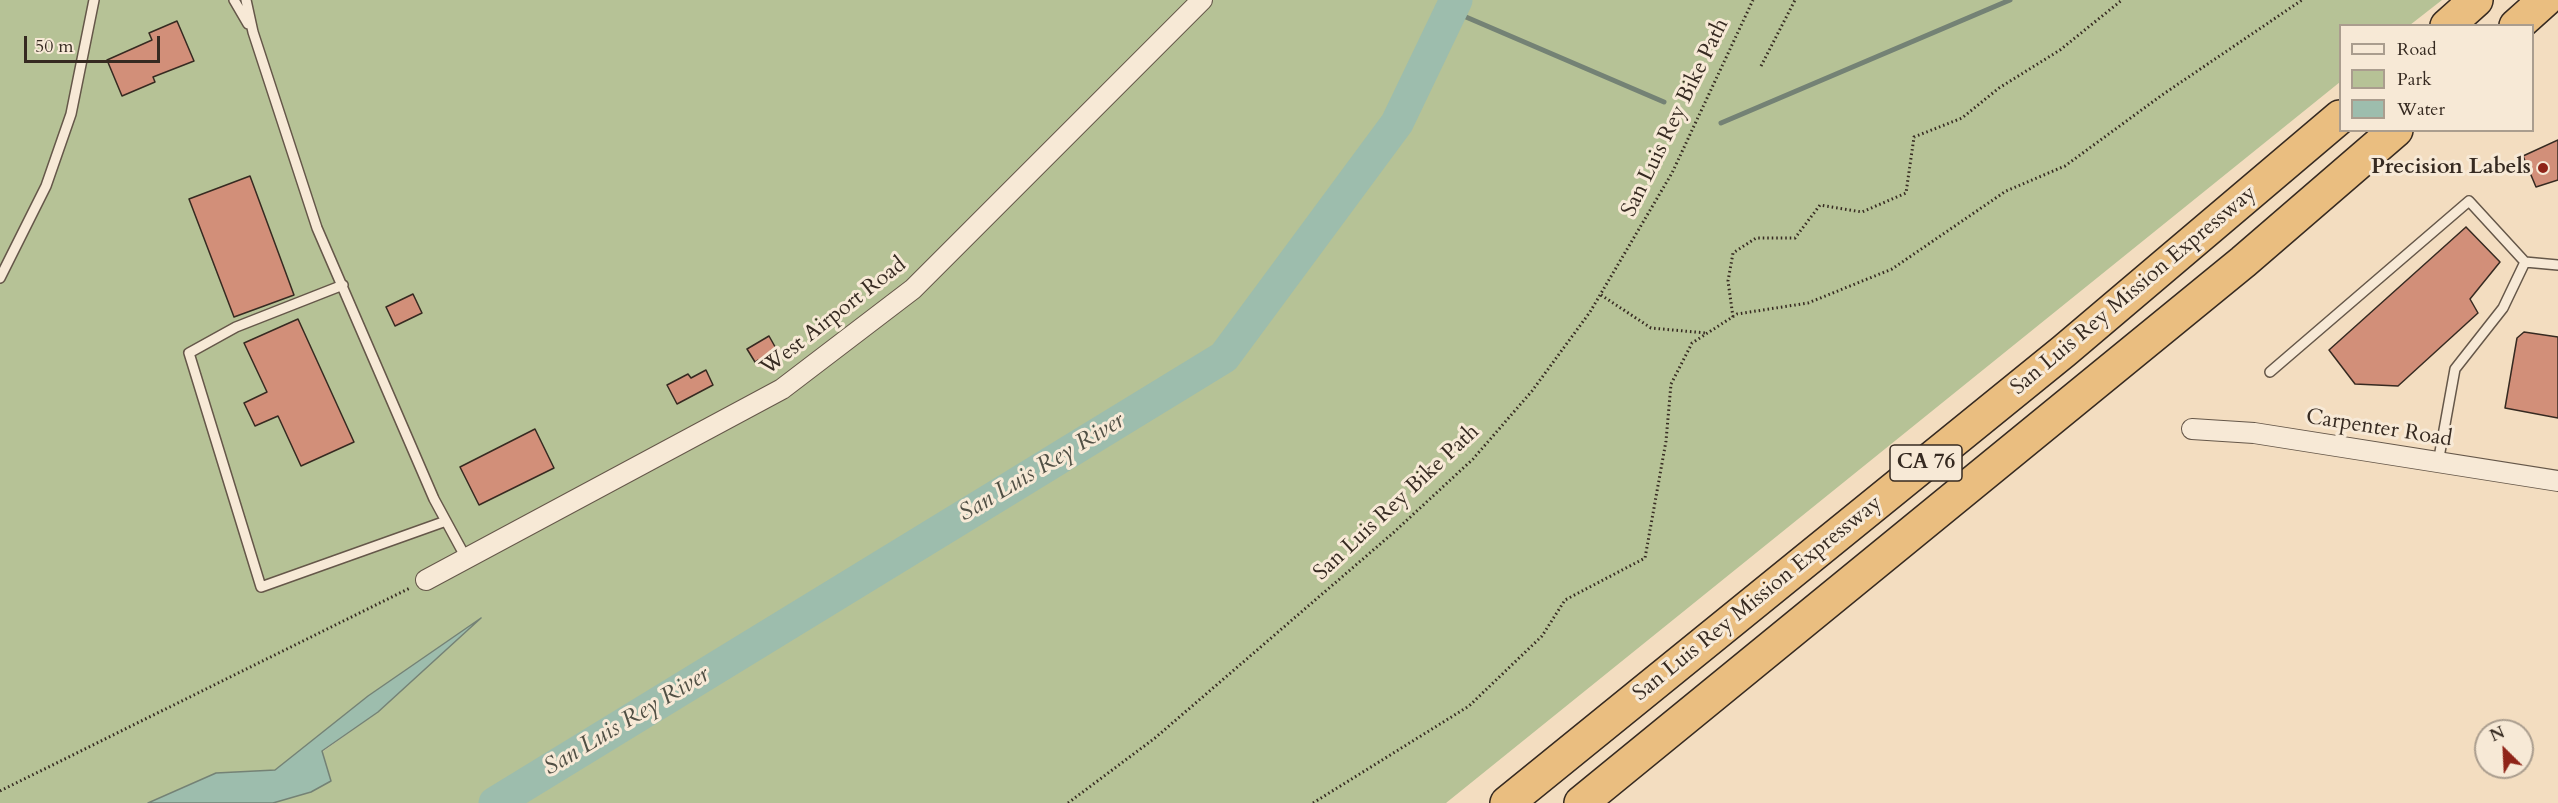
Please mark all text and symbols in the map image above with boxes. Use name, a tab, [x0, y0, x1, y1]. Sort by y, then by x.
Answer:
street label: San Luis Rey Bike Path	[1617, 15, 1735, 221]
scale bar	[27, 24, 164, 62]
legend	[2339, 24, 2534, 132]
text: 50 m	[35, 34, 74, 59]
text: Road	[2397, 37, 2437, 62]
text: Park	[2397, 67, 2432, 92]
text: Water	[2397, 97, 2445, 122]
place label: Precision Labels	[2371, 155, 2531, 181]
marker: Precision Labels	[2536, 161, 2550, 175]
street label: San Luis Rey Mission Expressway	[2006, 180, 2262, 402]
street label: West Airport Road	[756, 252, 912, 382]
street label: Carpenter Road	[2304, 404, 2454, 454]
water label: San Luis Rey River	[954, 407, 1130, 529]
street label: San Luis Rey Bike Path	[1309, 419, 1485, 587]
road number: CA 76	[1890, 445, 1962, 481]
street label: San Luis Rey Mission Expressway	[1628, 490, 1888, 708]
water label: San Luis Rey River	[539, 661, 715, 783]
north arrow	[2474, 719, 2534, 779]
text: N	[2487, 722, 2508, 747]

